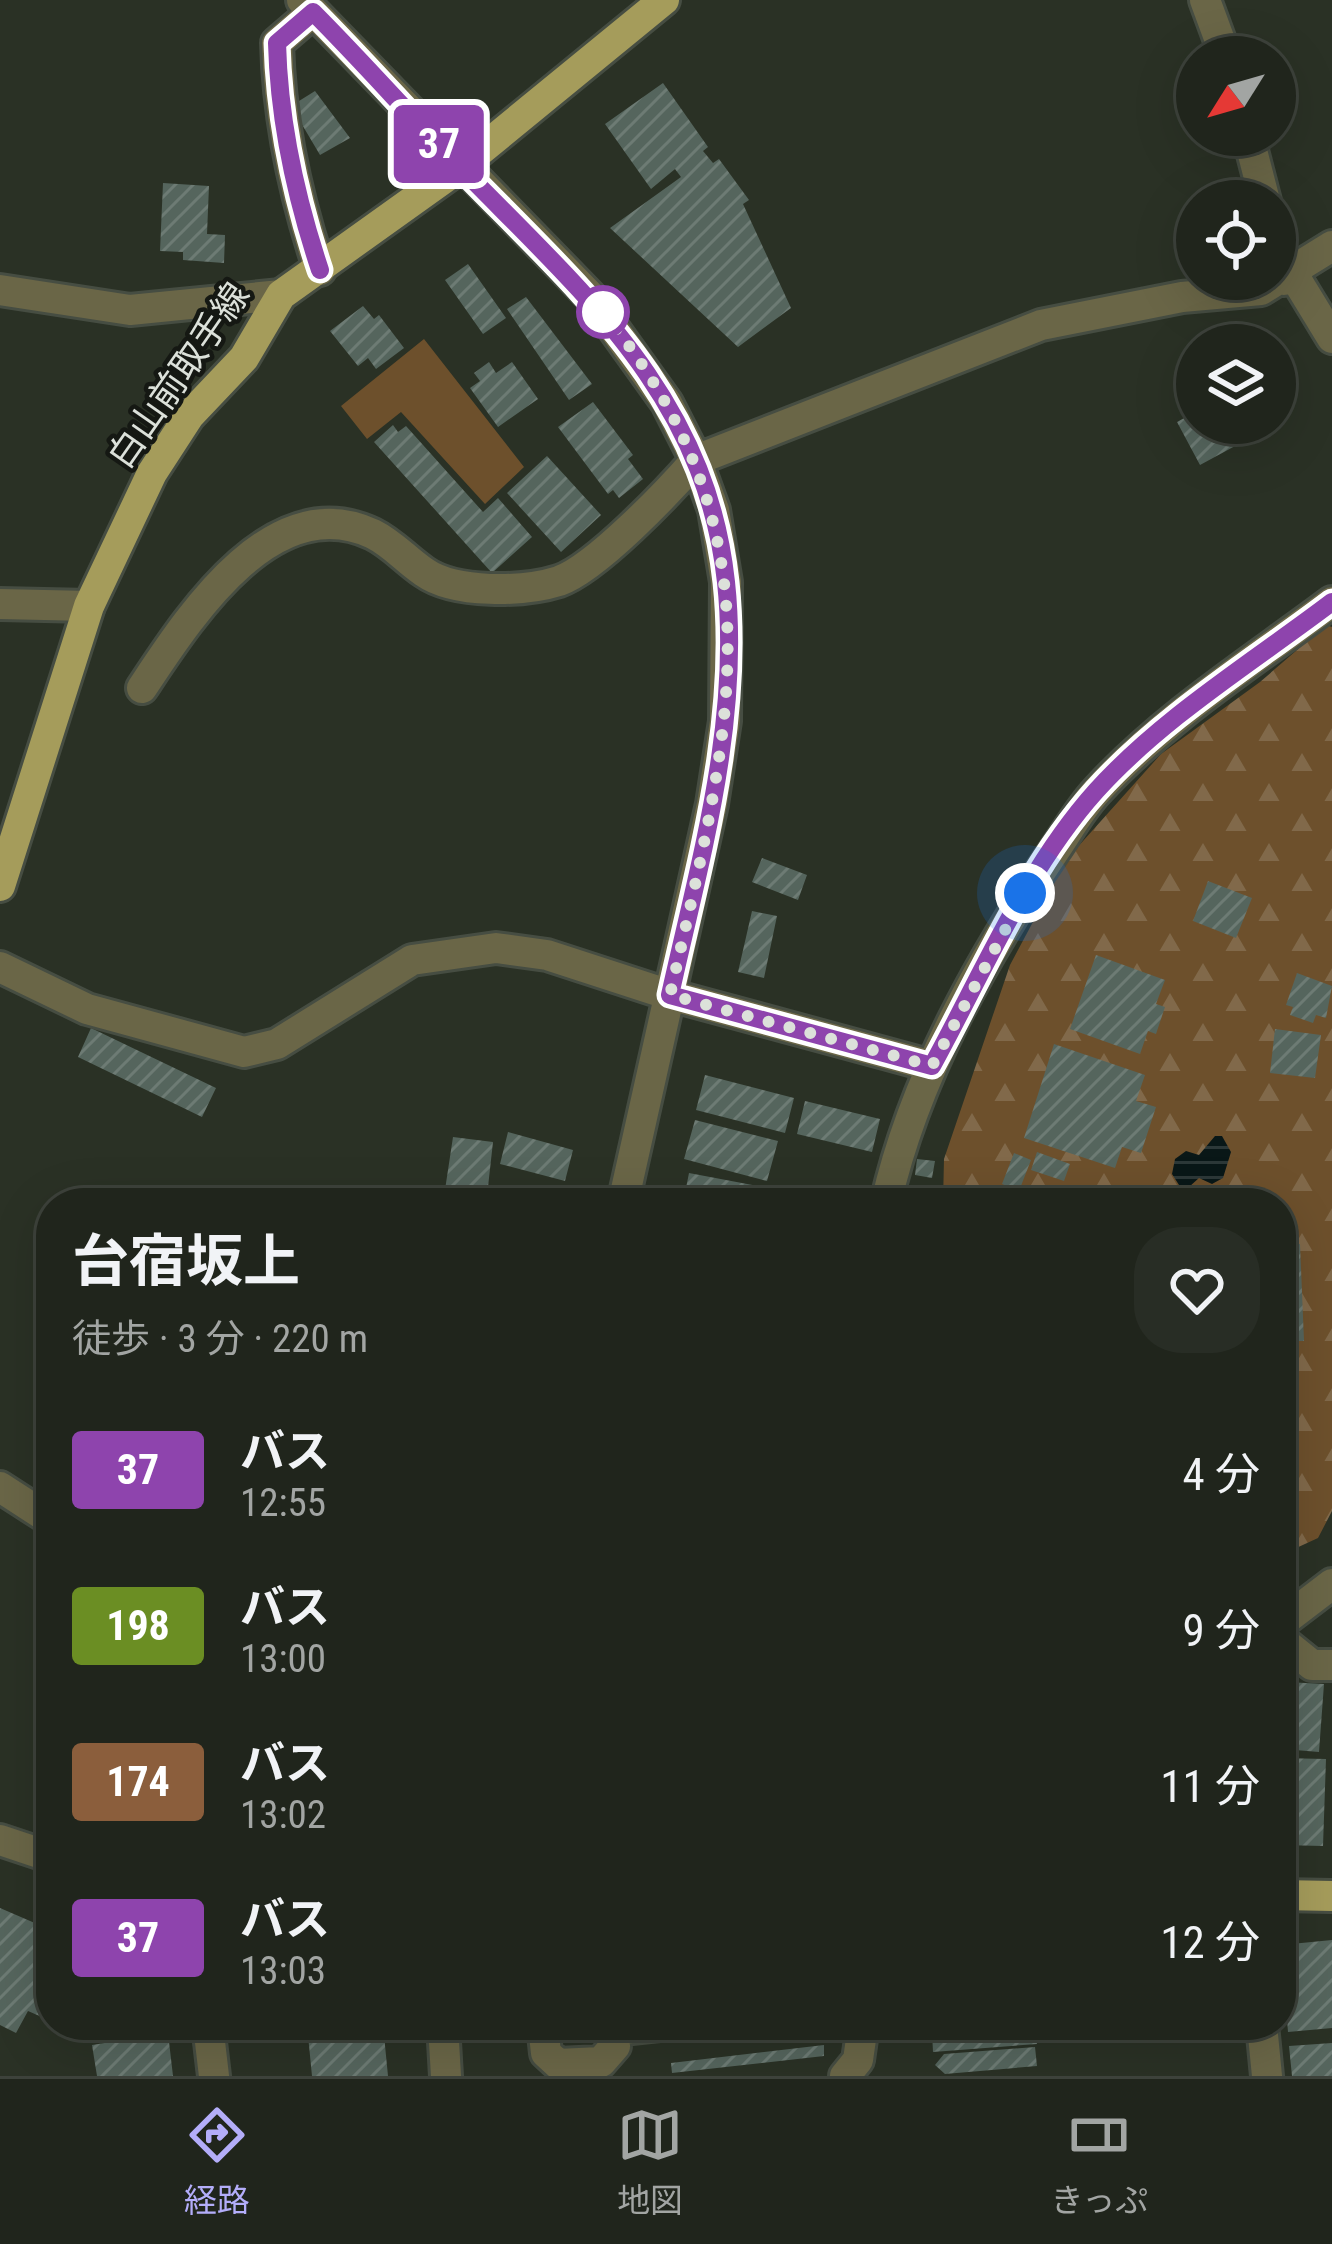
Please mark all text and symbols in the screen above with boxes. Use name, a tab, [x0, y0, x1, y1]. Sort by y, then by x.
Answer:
north arrow	[1176, 36, 1296, 156]
map controls	[1176, 36, 1296, 444]
line badge: 37	[385, 105, 493, 183]
text: 37	[418, 119, 460, 168]
button: locate	[1176, 180, 1296, 300]
street label: 白山前取手線	[100, 275, 258, 476]
unlabelled marker	[578, 287, 628, 337]
button: layers	[1176, 324, 1296, 444]
your location	[995, 863, 1055, 923]
button: heart	[1134, 1227, 1260, 1353]
text: 台宿坂上	[72, 1228, 300, 1295]
text: 徒歩 · 3 分 · 220 m	[72, 1316, 368, 1362]
text: バス	[240, 1425, 330, 1478]
text: 37	[117, 1445, 159, 1494]
text: 4 分	[1182, 1448, 1260, 1501]
text: 12:55	[240, 1480, 326, 1526]
text: バス	[240, 1581, 330, 1634]
text: 198	[106, 1601, 170, 1650]
text: 9 分	[1182, 1604, 1260, 1657]
text: 13:00	[240, 1636, 326, 1682]
text: バス	[240, 1737, 330, 1790]
text: 174	[106, 1757, 170, 1806]
text: 11 分	[1160, 1760, 1260, 1813]
text: 13:02	[240, 1792, 326, 1838]
text: バス	[240, 1893, 330, 1946]
text: 37	[117, 1913, 159, 1962]
text: 12 分	[1160, 1916, 1260, 1969]
text: 13:03	[240, 1948, 326, 1994]
tab: 経路	[184, 2102, 250, 2222]
tab: 地図	[617, 2102, 683, 2222]
tab: きっぷ	[1051, 2102, 1148, 2222]

